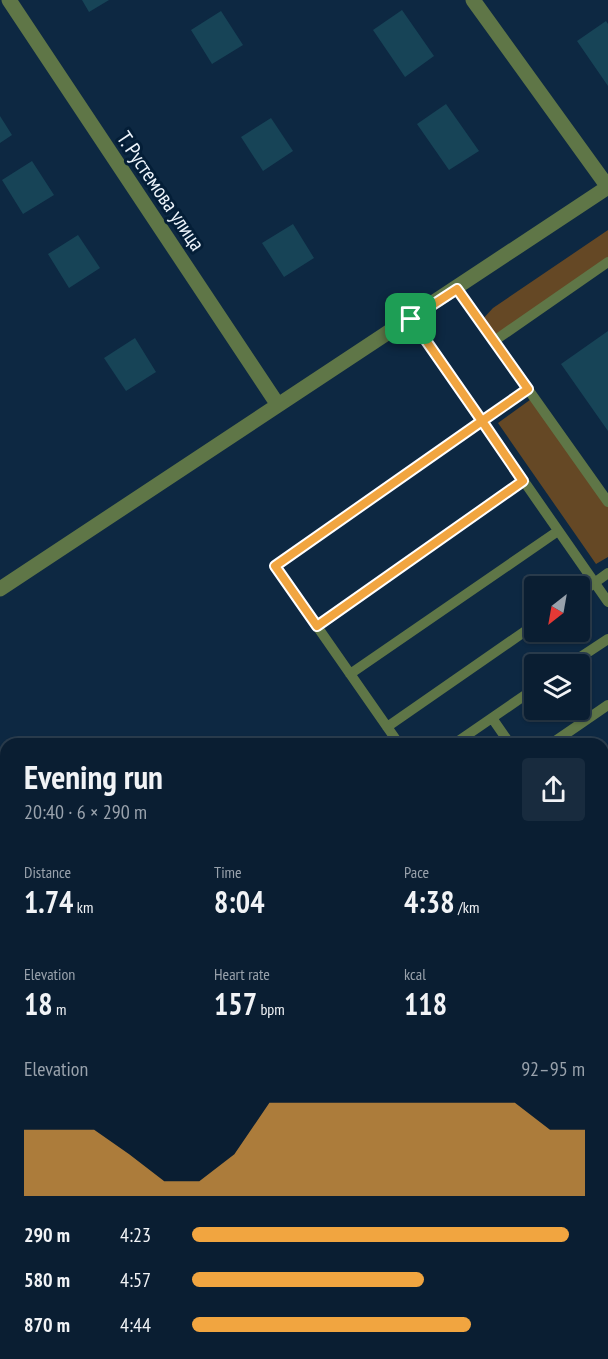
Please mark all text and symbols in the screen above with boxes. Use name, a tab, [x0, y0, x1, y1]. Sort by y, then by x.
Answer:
street label: Т. Рустемова улица	[111, 126, 211, 256]
pin	[385, 293, 436, 344]
icon: arrive	[394, 302, 427, 335]
north arrow	[524, 576, 590, 642]
map controls	[524, 576, 590, 720]
button: layers	[524, 654, 590, 720]
text: Evening run	[24, 755, 163, 798]
button: share	[522, 758, 585, 821]
text: 20:40 · 6 × 290 m	[24, 799, 147, 825]
text: Distance	[24, 862, 71, 882]
text: Time	[214, 862, 242, 882]
text: Pace	[404, 862, 429, 882]
text: 1.74	[24, 882, 73, 921]
text: 8:04	[214, 882, 265, 921]
text: 4:38	[404, 882, 455, 921]
text: km	[73, 897, 93, 917]
text: /km	[455, 897, 479, 917]
text: Elevation	[24, 964, 75, 984]
text: Heart rate	[214, 964, 270, 984]
text: kcal	[404, 964, 426, 984]
text: 18	[24, 984, 53, 1023]
text: 157	[214, 984, 257, 1023]
text: 118	[404, 984, 447, 1023]
text: m	[53, 999, 67, 1019]
text: bpm	[257, 999, 285, 1019]
text: Elevation	[24, 1056, 88, 1082]
text: 92–95 m	[521, 1056, 585, 1082]
text: 290 m	[24, 1222, 70, 1248]
text: 4:23	[120, 1222, 151, 1248]
text: 580 m	[24, 1267, 70, 1293]
text: 4:57	[120, 1267, 151, 1293]
text: 870 m	[24, 1312, 70, 1338]
text: 4:44	[120, 1312, 151, 1338]

